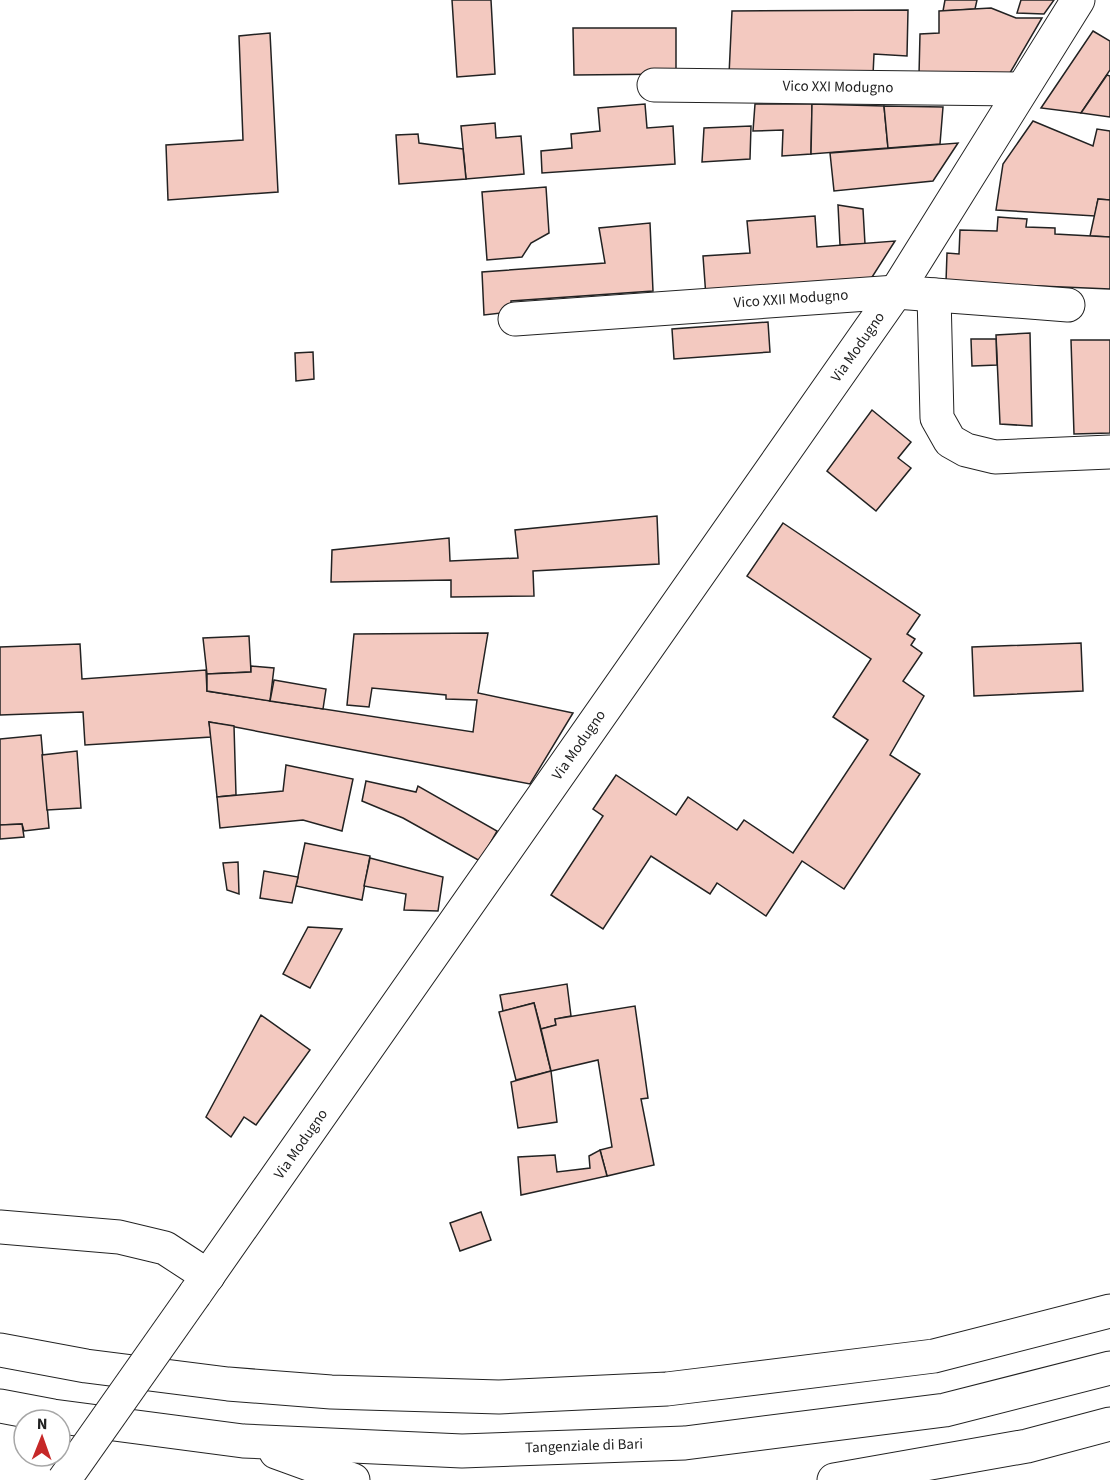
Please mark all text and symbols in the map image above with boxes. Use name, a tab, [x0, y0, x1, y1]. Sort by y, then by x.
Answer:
street label: Vico XXI Modugno	[782, 76, 894, 98]
street label: Vico XXII Modugno	[733, 285, 849, 313]
street label: Via Modugno	[826, 308, 890, 386]
street label: Via Modugno	[547, 706, 611, 784]
street label: Via Modugno	[269, 1105, 333, 1183]
north arrow	[12, 1408, 72, 1468]
text: N	[37, 1413, 48, 1435]
street label: Tangenziale di Bari	[525, 1433, 643, 1459]

